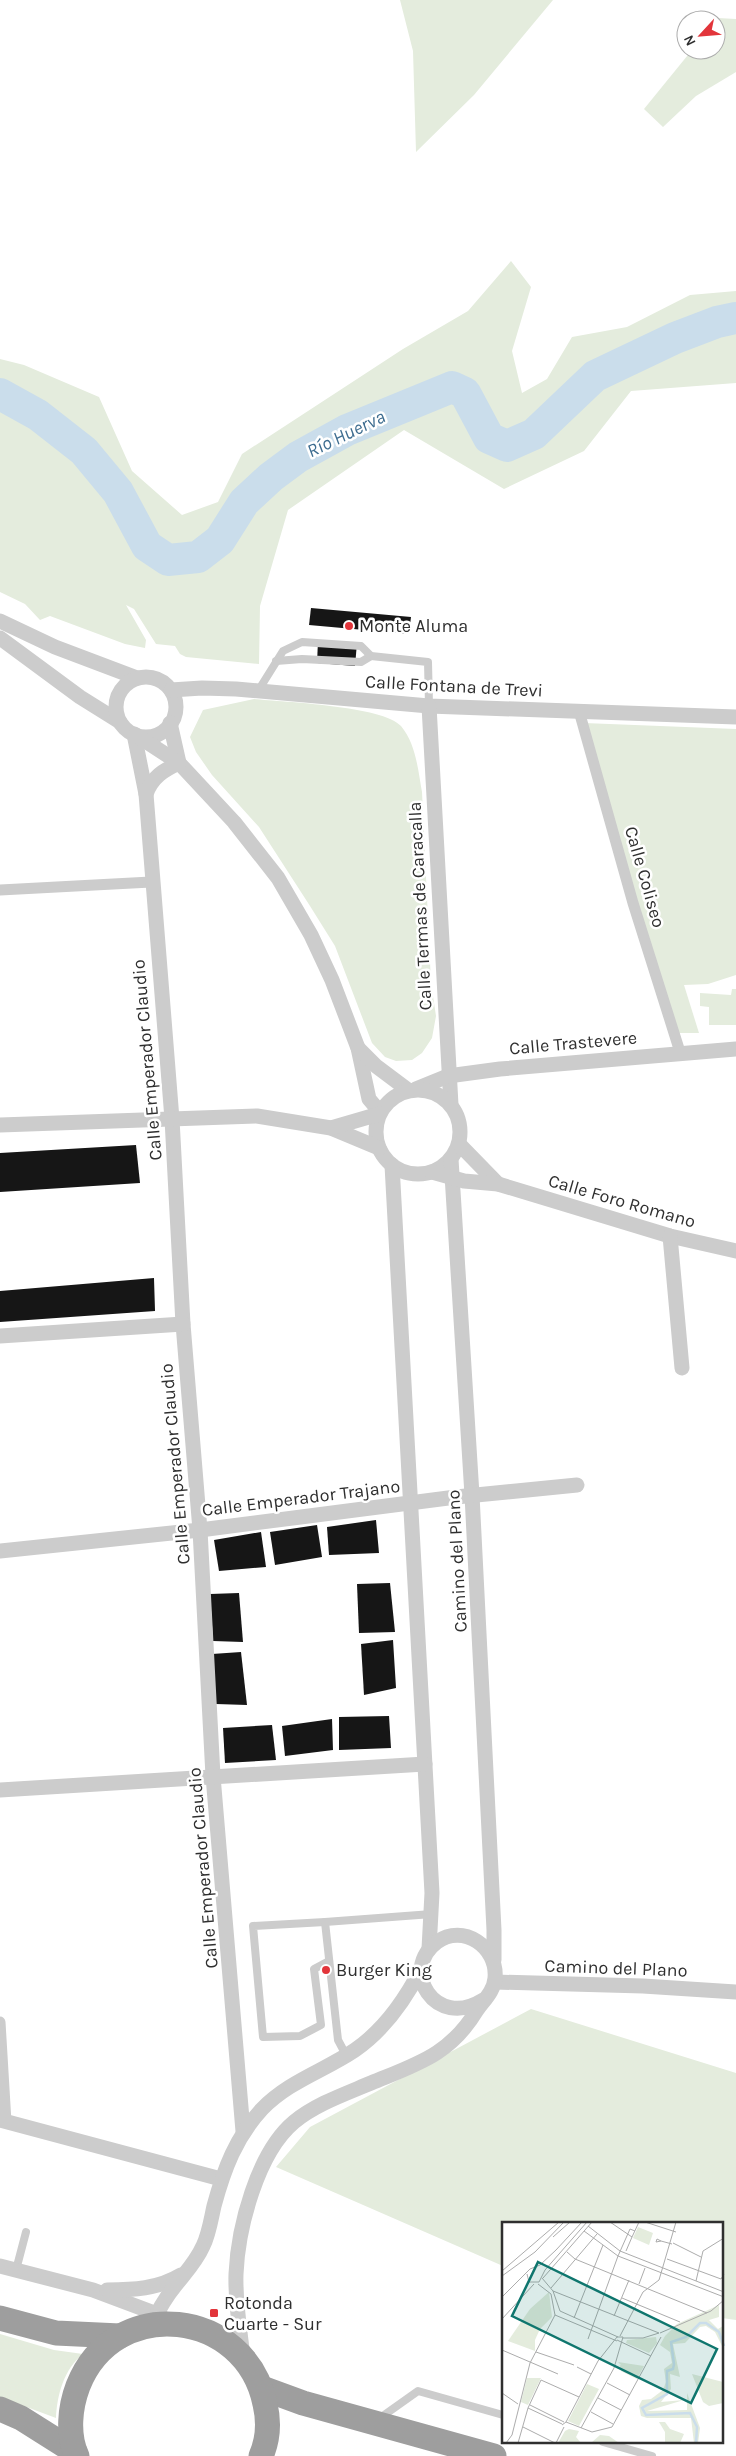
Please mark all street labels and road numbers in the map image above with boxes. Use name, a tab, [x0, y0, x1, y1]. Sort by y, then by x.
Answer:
street label: Calle Fontana de Trevi	[365, 670, 543, 702]
street label: Calle Termas de Caracalla	[404, 801, 436, 1011]
street label: Calle Coliseo	[620, 824, 670, 930]
street label: Calle Emperador Claudio	[127, 959, 167, 1161]
street label: Calle Trastevere	[508, 1026, 638, 1060]
street label: Calle Foro Romano	[546, 1169, 698, 1233]
street label: Calle Emperador Claudio	[155, 1363, 195, 1565]
street label: Calle Emperador Trajano	[201, 1475, 401, 1521]
street label: Camino del Plano	[442, 1489, 472, 1633]
street label: Calle Emperador Claudio	[183, 1767, 223, 1969]
street label: Camino del Plano	[544, 1955, 688, 1981]

